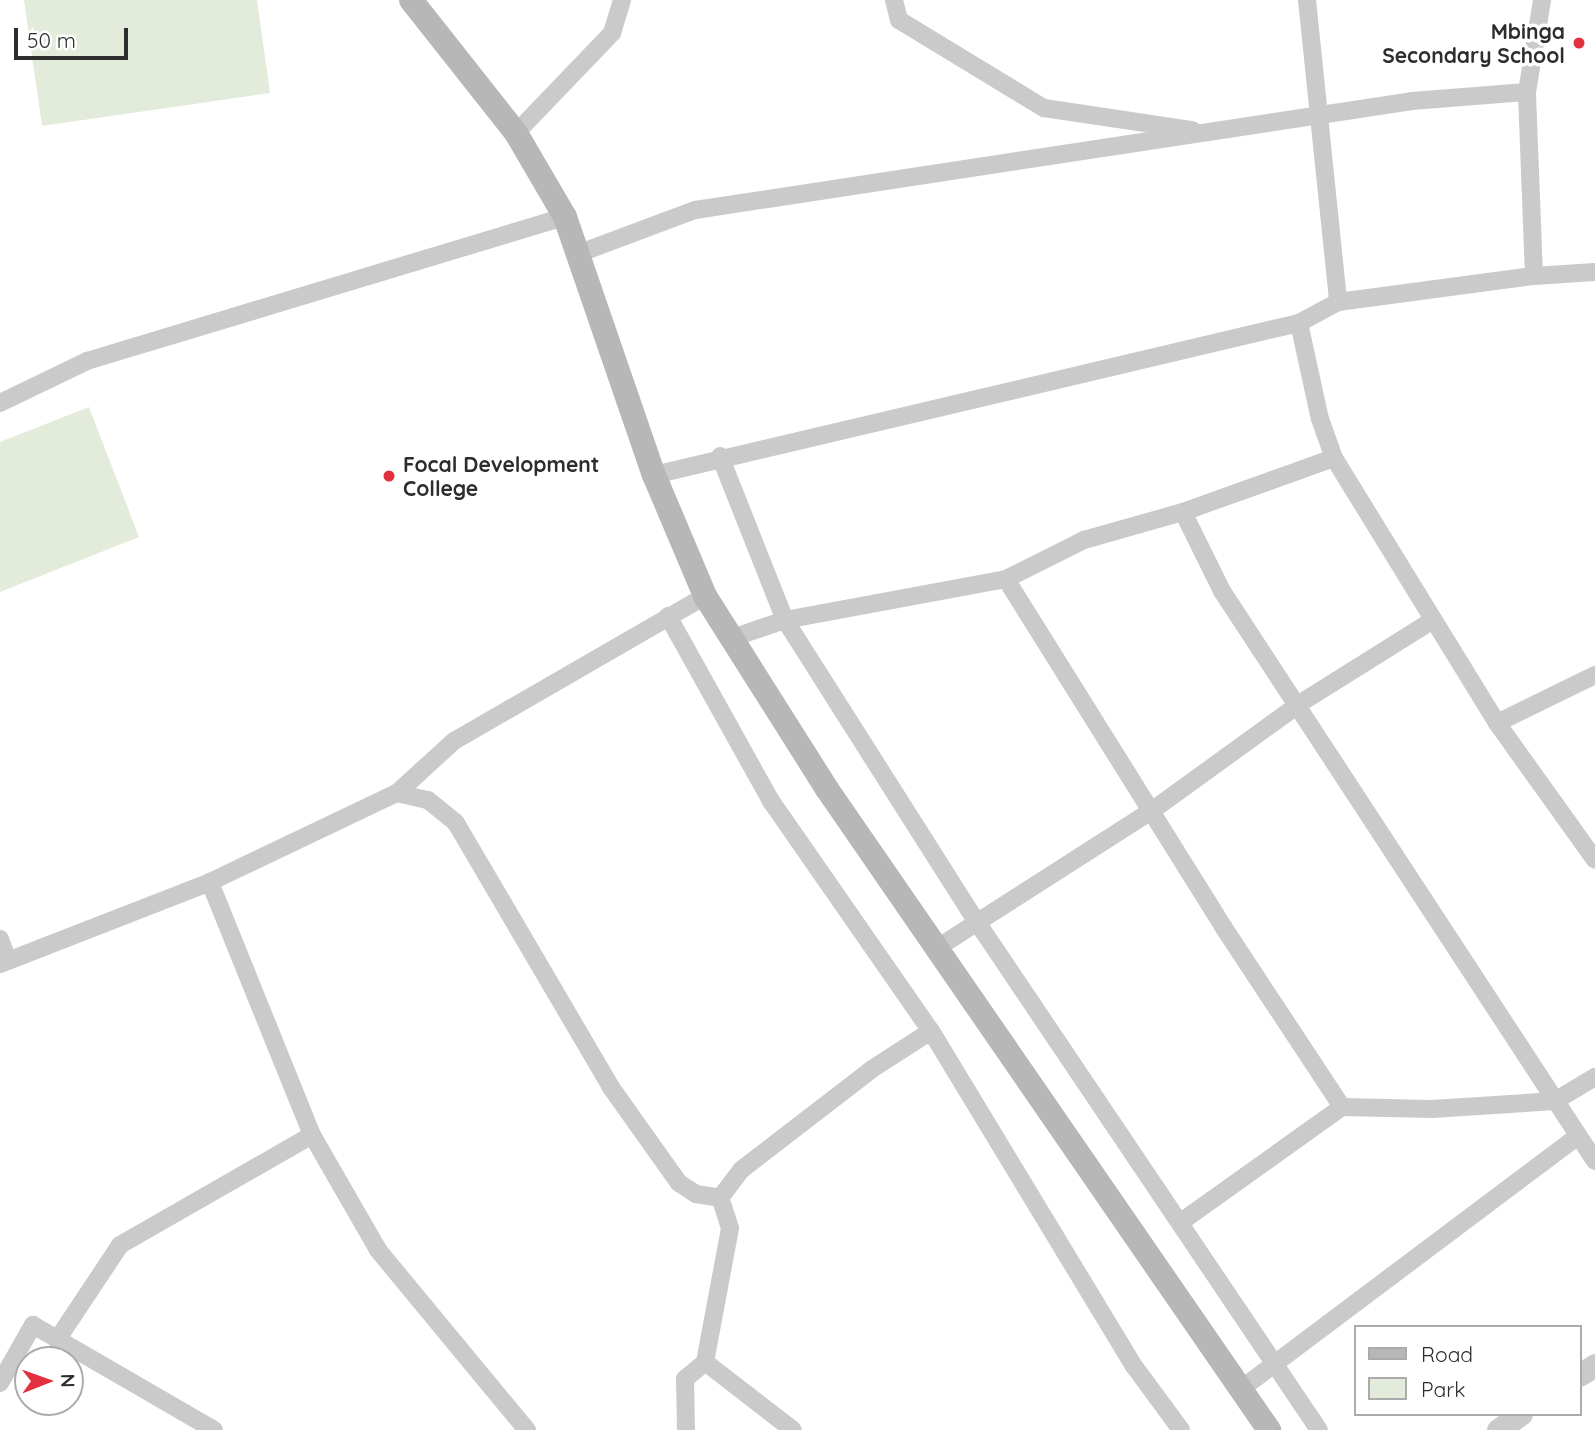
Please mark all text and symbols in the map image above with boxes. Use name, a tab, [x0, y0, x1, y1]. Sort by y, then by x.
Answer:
scale bar	[18, 14, 131, 58]
place label: Mbinga Secondary School	[1382, 18, 1565, 68]
text: 50 m	[27, 27, 76, 53]
marker: Mbinga Secondary School	[1571, 35, 1587, 51]
place label: Focal Development College	[403, 451, 599, 501]
marker: Focal Development College	[381, 468, 397, 484]
legend	[1354, 1325, 1581, 1416]
text: Road	[1421, 1341, 1473, 1367]
north arrow	[14, 1346, 84, 1416]
text: N	[56, 1373, 80, 1388]
text: Park	[1421, 1376, 1465, 1402]

